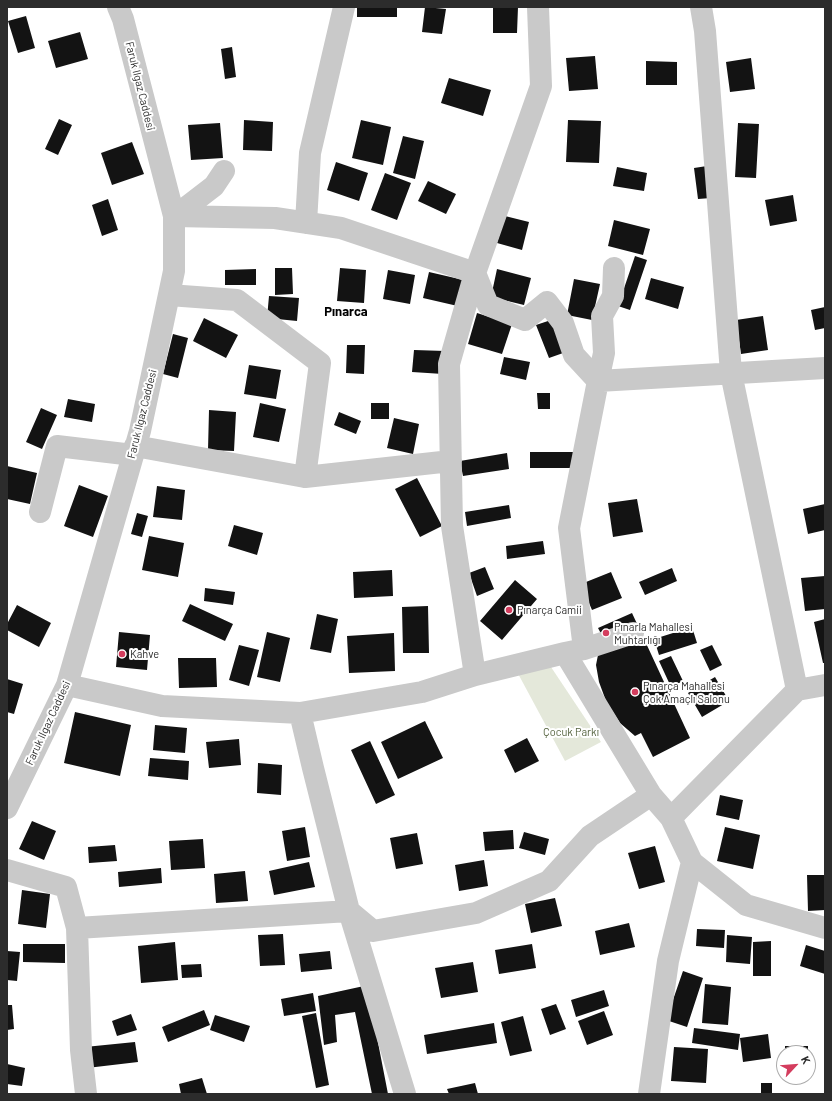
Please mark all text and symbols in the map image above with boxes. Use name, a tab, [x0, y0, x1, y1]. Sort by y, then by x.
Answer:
street label: Faruk Ilgaz Caddesi	[123, 40, 157, 132]
district label: Pınarca	[324, 304, 368, 320]
street label: Faruk Ilgaz Caddesi	[125, 368, 159, 460]
place label: Pınarça Camii	[517, 603, 582, 617]
marker: Pınarça Camii	[504, 605, 514, 615]
place label: Pınarla Mahallesi Muhtarlığı	[614, 620, 693, 646]
marker: Pınarla Mahallesi Muhtarlığı	[601, 628, 611, 638]
place label: Kahve	[130, 647, 159, 661]
marker: Kahve	[117, 649, 127, 659]
street label: Faruk Ilgaz Caddesi	[23, 679, 73, 767]
place label: Pınarça Mahallesi Çok Amaçlı Salonu	[643, 679, 730, 705]
marker: Pınarça Mahallesi Çok Amaçlı Salonu	[630, 687, 640, 697]
park label: Çocuk Parkı	[543, 725, 599, 739]
north arrow	[776, 1045, 816, 1085]
text: K	[799, 1054, 814, 1066]

